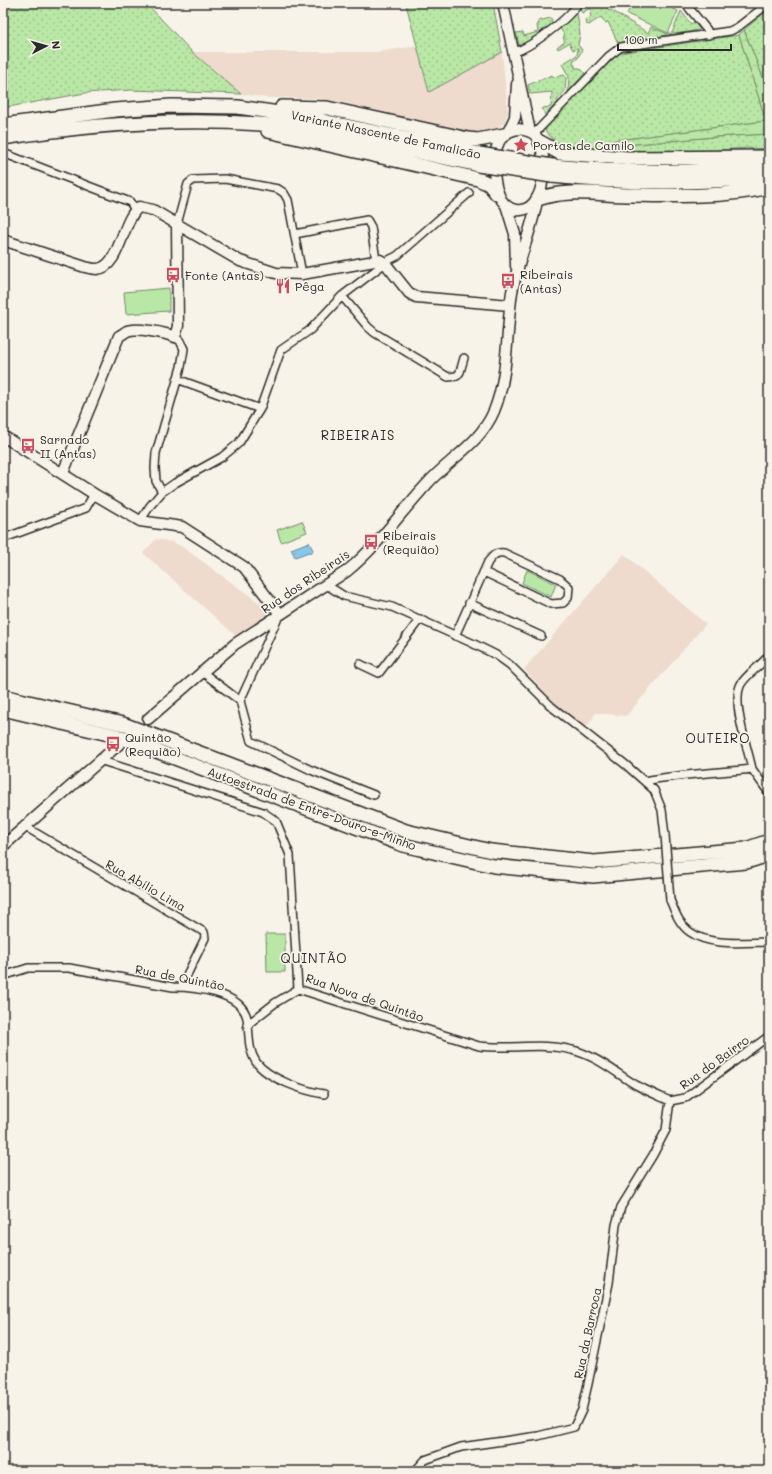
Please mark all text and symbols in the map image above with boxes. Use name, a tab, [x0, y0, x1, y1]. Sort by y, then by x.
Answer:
north arrow	[26, 26, 66, 66]
scale bar	[618, 26, 731, 52]
text: 100 m	[624, 31, 658, 47]
text: N	[49, 40, 64, 50]
street label: Variante Nascente de Famalicão	[290, 106, 482, 162]
place icon: Portas de Camilo	[512, 136, 530, 154]
place label: Portas de Camilo	[533, 137, 634, 153]
bus stop icon: Fonte (Antas)	[164, 266, 182, 284]
place label: Ribeirais (Antas)	[520, 266, 573, 296]
place label: Fonte (Antas)	[185, 267, 264, 283]
bus stop icon: Ribeirais (Antas)	[499, 272, 517, 290]
restaurant icon: Pêga	[274, 277, 292, 295]
place label: Pêga	[295, 278, 324, 294]
district label: RIBEIRAIS	[321, 426, 395, 443]
place label: Sarnado II (Antas)	[40, 431, 96, 461]
bus stop icon: Sarnado II (Antas)	[19, 437, 37, 455]
place label: Ribeirais (Requião)	[383, 527, 439, 557]
bus stop icon: Ribeirais (Requião)	[362, 533, 380, 551]
street label: Rua dos Ribeirais	[258, 545, 352, 616]
place label: Quintão (Requião)	[125, 729, 181, 759]
district label: OUTEIRO	[686, 729, 750, 746]
bus stop icon: Quintão (Requião)	[104, 735, 122, 753]
street label: Autoestrada de Entre-Douro-e-Minho	[206, 763, 418, 853]
street label: Rua Abílio Lima	[103, 856, 189, 914]
district label: QUINTÃO	[281, 949, 348, 966]
street label: Rua de Quintão	[134, 961, 226, 993]
street label: Rua Nova de Quintão	[304, 969, 426, 1025]
street label: Rua do Bairro	[676, 1031, 752, 1093]
street label: Rua da Barroca	[569, 1286, 605, 1380]

